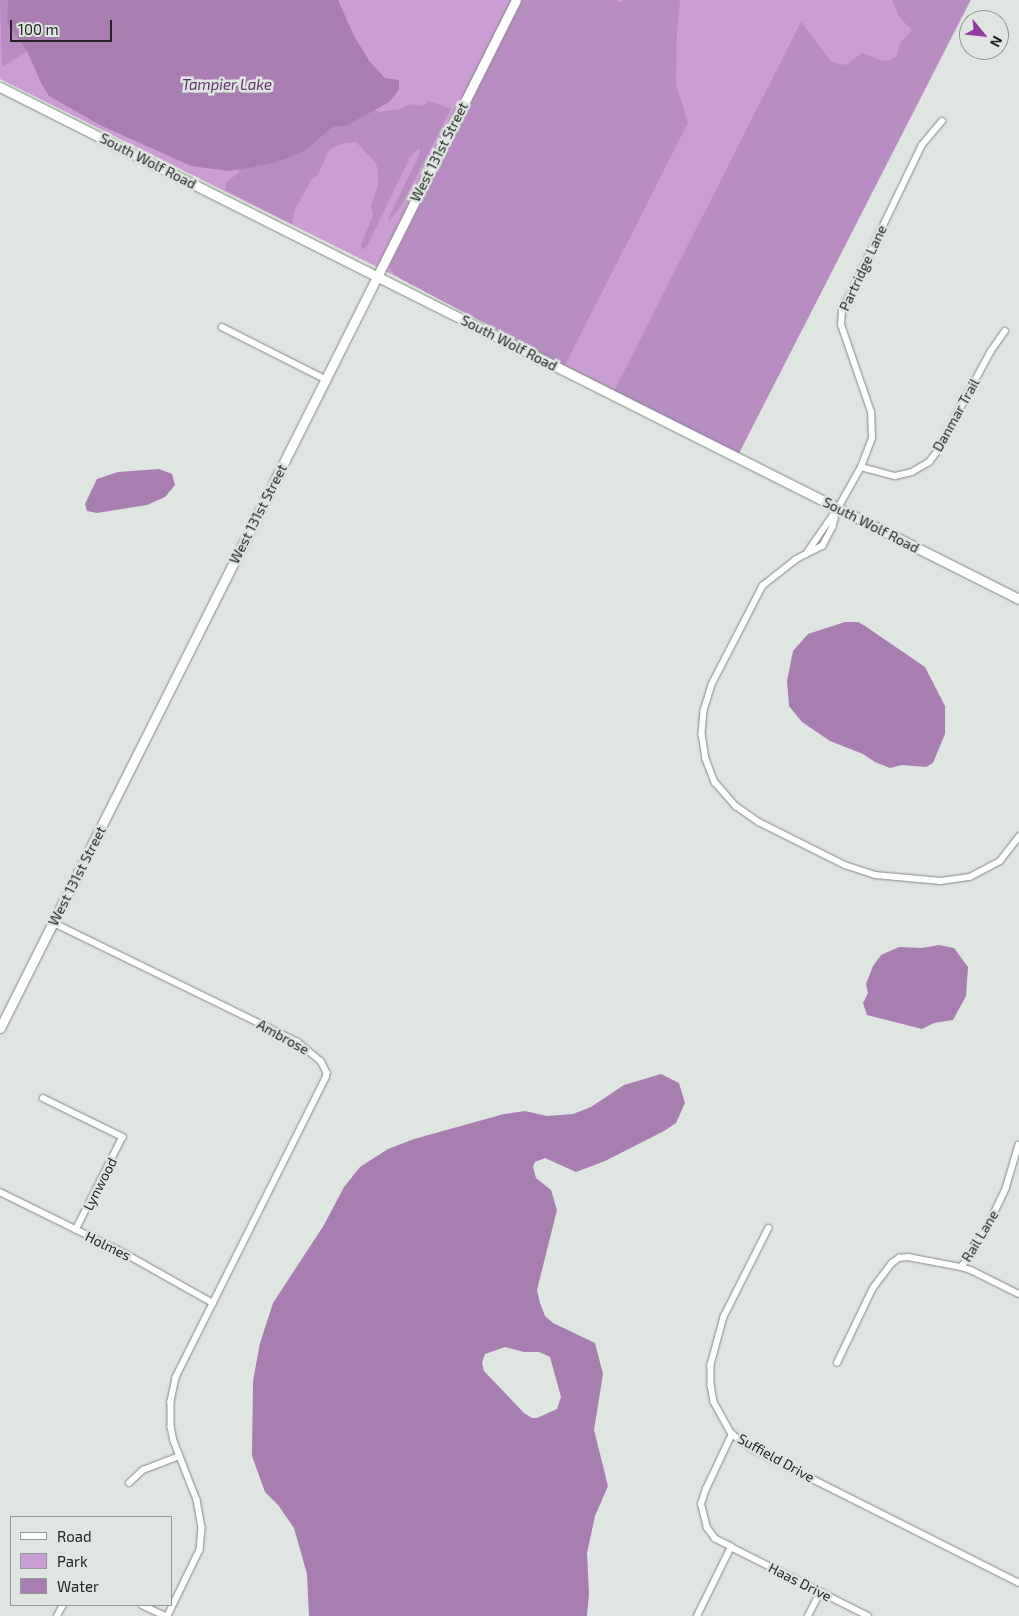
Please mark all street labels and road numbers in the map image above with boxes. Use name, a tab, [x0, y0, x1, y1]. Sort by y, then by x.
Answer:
street label: West 131st Street	[407, 99, 471, 205]
street label: South Wolf Road	[97, 129, 199, 193]
street label: Partridge Lane	[836, 222, 890, 314]
street label: South Wolf Road	[458, 311, 560, 375]
street label: Danmar Trail	[929, 375, 983, 455]
street label: West 131st Street	[226, 461, 290, 567]
street label: South Wolf Road	[820, 493, 922, 557]
street label: West 131st Street	[45, 823, 109, 929]
street label: Ambrose	[254, 1016, 312, 1058]
street label: Lynwood	[80, 1155, 120, 1213]
street label: Rail Lane	[958, 1207, 1002, 1265]
street label: Holmes	[83, 1228, 133, 1264]
street label: Suffield Drive	[735, 1430, 817, 1486]
street label: Haas Drive	[766, 1559, 834, 1605]

